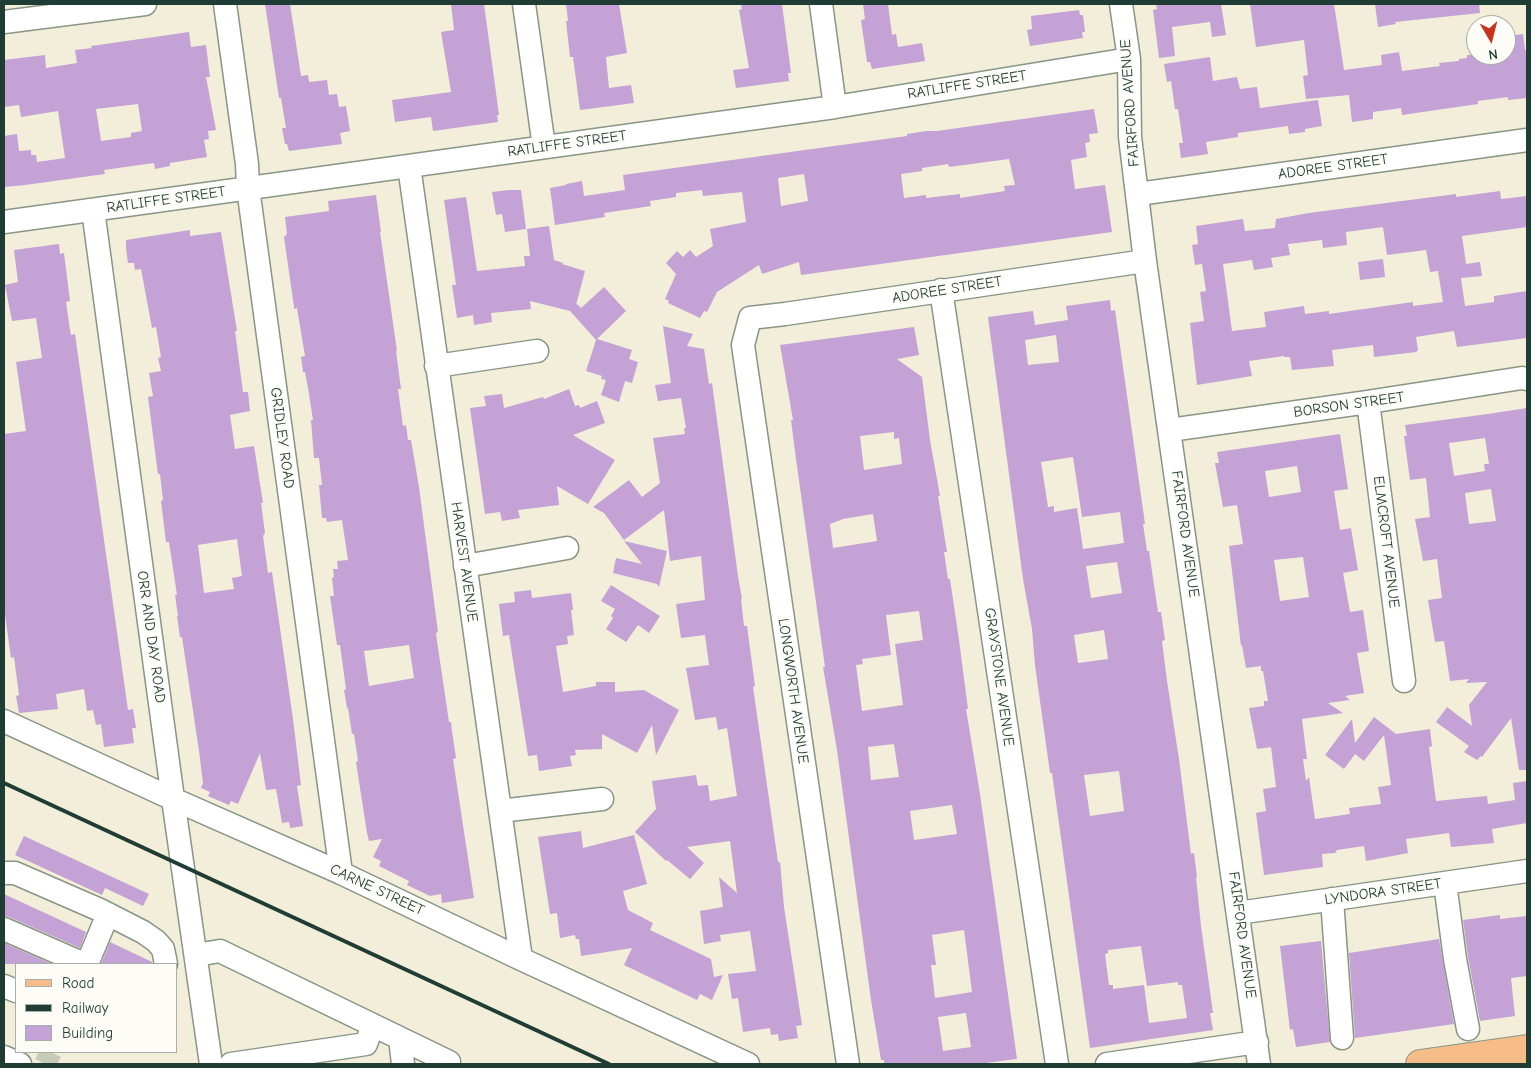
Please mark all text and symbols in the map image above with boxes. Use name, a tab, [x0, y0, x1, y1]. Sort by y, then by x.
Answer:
north arrow	[1466, 15, 1516, 65]
street label: FAIRFORD AVENUE	[1117, 39, 1143, 167]
text: N	[1487, 45, 1499, 63]
street label: RATLIFFE STREET	[906, 67, 1028, 103]
street label: RATLIFFE STREET	[506, 127, 628, 161]
street label: ADOREE STREET	[1277, 150, 1389, 184]
street label: RATLIFFE STREET	[105, 183, 227, 217]
street label: ADOREE STREET	[891, 272, 1003, 308]
street label: GRIDLEY ROAD	[266, 386, 298, 490]
street label: BORSON STREET	[1292, 388, 1406, 422]
street label: FAIRFORD AVENUE	[1167, 469, 1203, 599]
street label: ELMCROFT AVENUE	[1369, 475, 1403, 609]
street label: HARVEST AVENUE	[447, 501, 481, 623]
street label: ORR AND DAY ROAD	[133, 570, 169, 704]
street label: GRAYSTONE AVENUE	[980, 607, 1018, 747]
street label: LONGWORTH AVENUE	[774, 617, 812, 765]
street label: CARNE STREET	[327, 860, 427, 920]
street label: FAIRFORD AVENUE	[1224, 870, 1260, 1000]
street label: LYNDORA STREET	[1323, 875, 1443, 909]
legend	[15, 963, 178, 1053]
text: Road	[62, 974, 94, 992]
text: Railway	[62, 999, 108, 1017]
text: Building	[62, 1024, 113, 1042]

